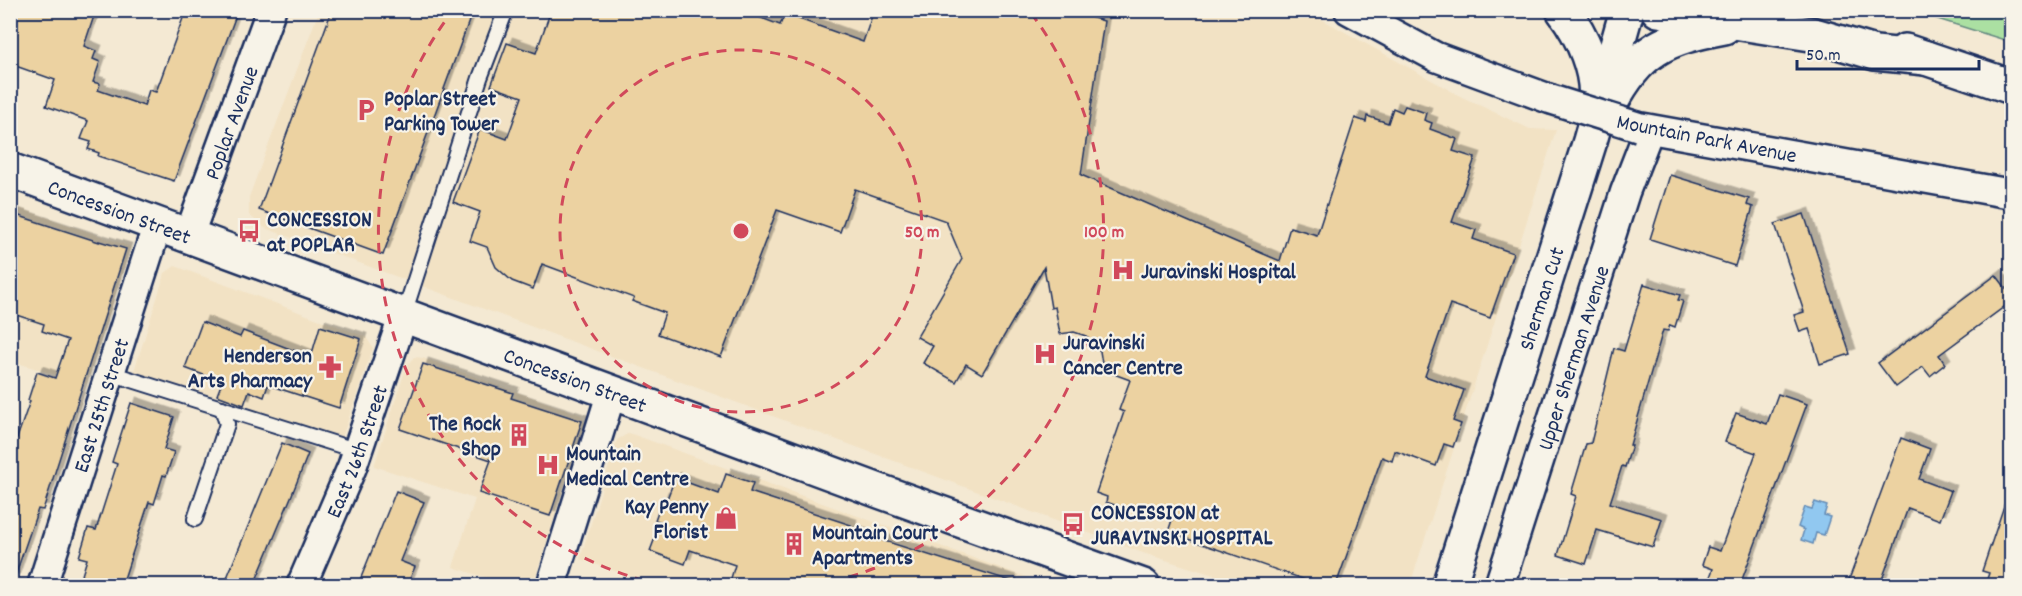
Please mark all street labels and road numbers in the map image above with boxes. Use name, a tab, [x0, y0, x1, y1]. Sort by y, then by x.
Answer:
street label: Poplar Avenue	[198, 62, 268, 185]
street label: Mountain Park Avenue	[1614, 108, 1799, 173]
street label: Concession Street	[43, 173, 194, 254]
street label: Sherman Cut	[1513, 244, 1574, 355]
street label: Upper Sherman Avenue	[1531, 262, 1619, 455]
street label: East 25th Street	[67, 335, 139, 477]
street label: Concession Street	[499, 342, 650, 423]
street label: East 26th Street	[320, 381, 398, 524]

